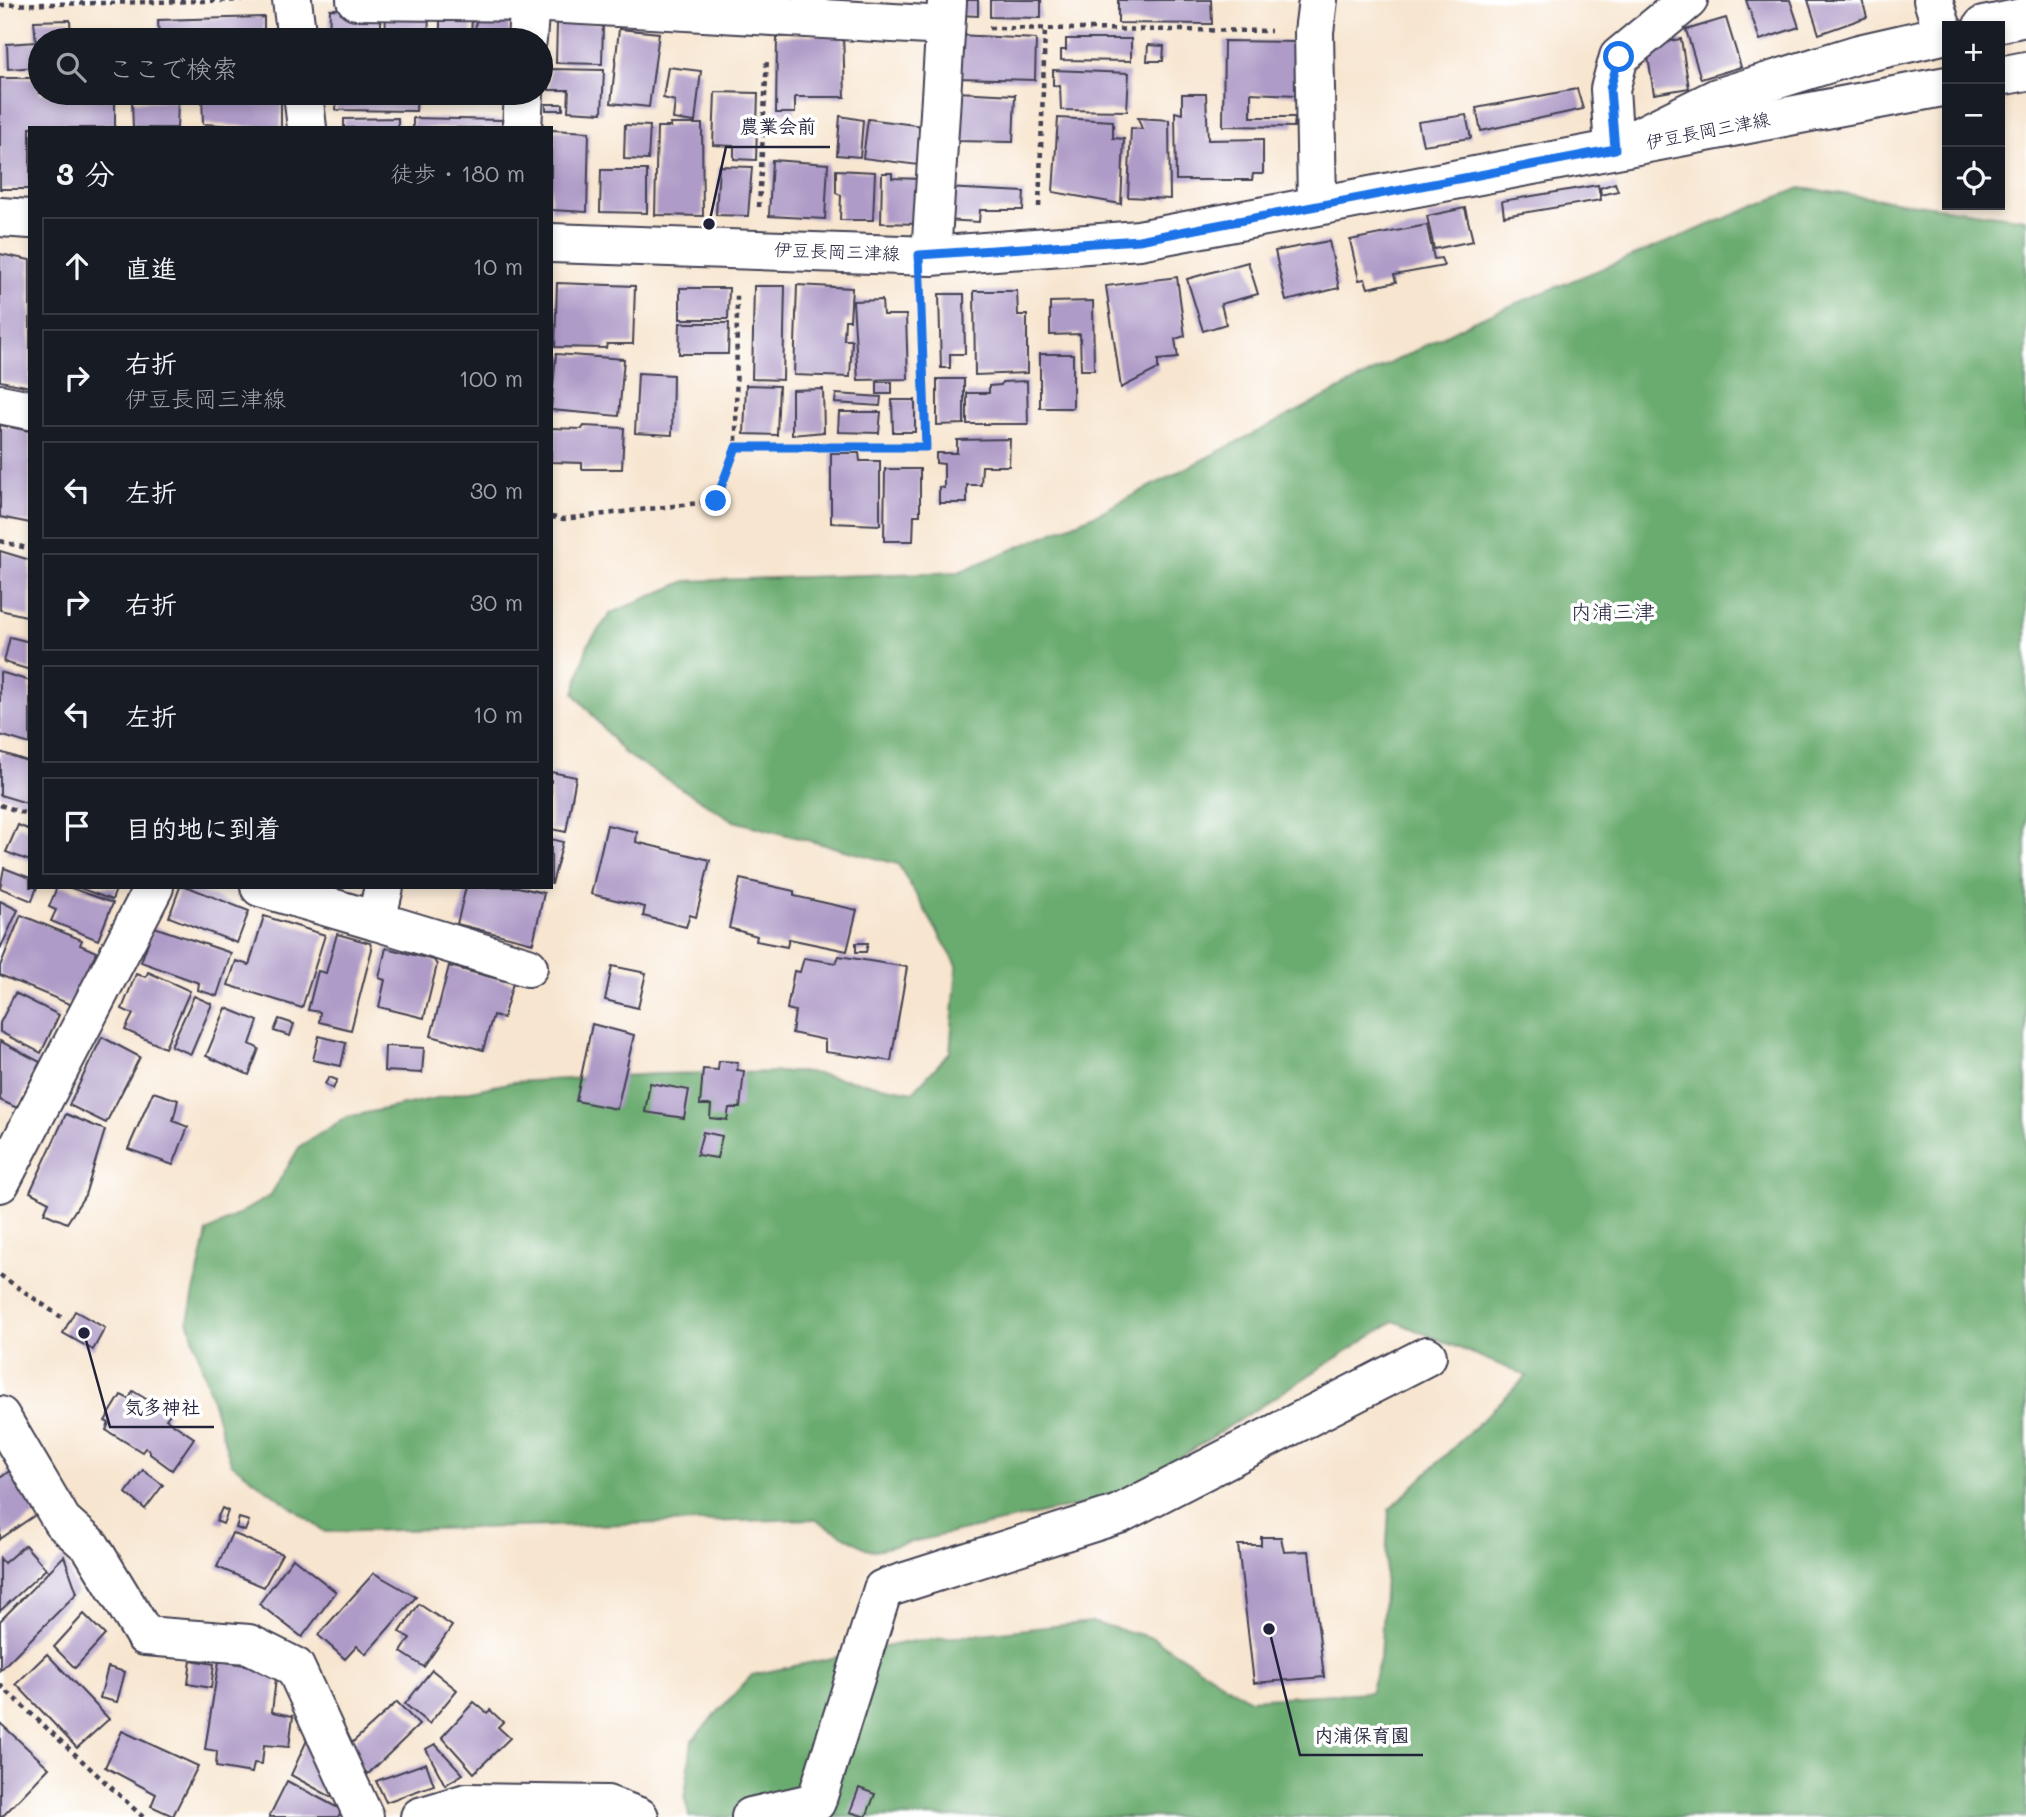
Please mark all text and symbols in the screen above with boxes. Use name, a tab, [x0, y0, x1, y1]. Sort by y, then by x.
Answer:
map controls	[1942, 21, 2005, 210]
button: +	[1942, 21, 2005, 84]
search box	[28, 28, 553, 105]
route start	[1603, 41, 1634, 72]
icon: search	[52, 48, 90, 86]
text: ここで検索	[108, 51, 238, 85]
button: −	[1942, 84, 2005, 147]
street label: 伊豆長岡三津線	[1644, 106, 1772, 154]
callout: 農業会前	[726, 107, 830, 147]
text: 農業会前	[740, 113, 816, 138]
button: locate	[1942, 147, 2005, 210]
text: 3 分	[56, 153, 115, 193]
text: 徒歩 · 180 m	[390, 158, 525, 188]
street label: 伊豆長岡三津線	[774, 237, 900, 265]
icon: ahead	[58, 247, 96, 285]
text: 直進	[125, 251, 177, 285]
text: 10 m	[473, 251, 523, 281]
text: 右折	[125, 346, 177, 380]
icon: right	[58, 359, 96, 397]
text: 100 m	[459, 363, 523, 393]
text: 伊豆長岡三津線	[125, 383, 286, 413]
icon: left	[58, 471, 96, 509]
text: 左折	[125, 475, 177, 509]
text: 30 m	[470, 475, 523, 505]
route end	[700, 485, 731, 516]
icon: right	[58, 583, 96, 621]
text: 右折	[125, 587, 177, 621]
text: 30 m	[470, 587, 523, 617]
district label: 内浦三津	[1571, 597, 1655, 624]
icon: left	[58, 695, 96, 733]
text: 左折	[125, 699, 177, 733]
text: 10 m	[473, 699, 523, 729]
icon: arrive	[58, 807, 96, 845]
text: 目的地に到着	[125, 811, 281, 845]
callout: 気多神社	[110, 1387, 214, 1427]
text: 気多神社	[124, 1394, 200, 1419]
callout: 内浦保育園	[1300, 1715, 1423, 1755]
text: 内浦保育園	[1314, 1722, 1410, 1747]

